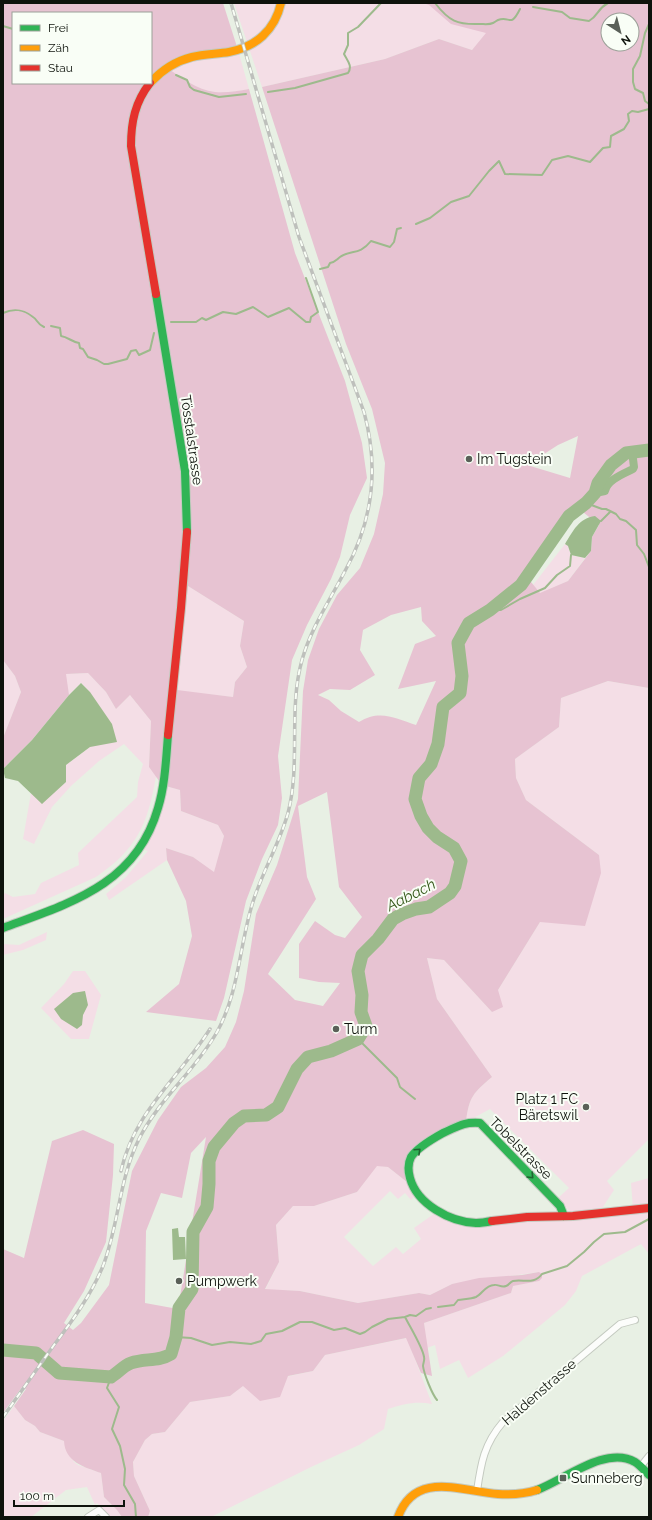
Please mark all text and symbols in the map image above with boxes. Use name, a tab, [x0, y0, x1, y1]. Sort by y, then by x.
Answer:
legend	[12, 12, 152, 84]
north arrow	[600, 12, 640, 52]
text: Frei	[48, 21, 68, 35]
text: N	[618, 32, 633, 47]
text: Zäh	[48, 41, 69, 55]
text: Stau	[48, 61, 73, 75]
street label: Tösstalstrasse	[178, 394, 206, 486]
place label: Im Tugstein	[477, 451, 552, 467]
marker: Im Tugstein	[464, 454, 474, 464]
water label: Aabach	[383, 875, 439, 915]
place label: Turm	[344, 1021, 377, 1037]
marker: Turm	[331, 1024, 341, 1034]
place label: Platz 1 FC Bäretswil	[516, 1091, 578, 1123]
marker: Platz 1 FC Bäretswil	[581, 1102, 591, 1112]
street label: Tobelstrasse	[486, 1113, 556, 1183]
one-way arrow	[413, 1148, 421, 1156]
one-way arrow	[526, 1171, 534, 1179]
place label: Pumpwerk	[187, 1273, 258, 1289]
marker: Pumpwerk	[174, 1276, 184, 1286]
street label: Haldenstrasse	[499, 1356, 579, 1428]
place label: Sunneberg	[571, 1470, 643, 1486]
marker: Sunneberg	[558, 1473, 568, 1483]
scale bar	[14, 1482, 124, 1508]
text: 100 m	[20, 1489, 54, 1503]

